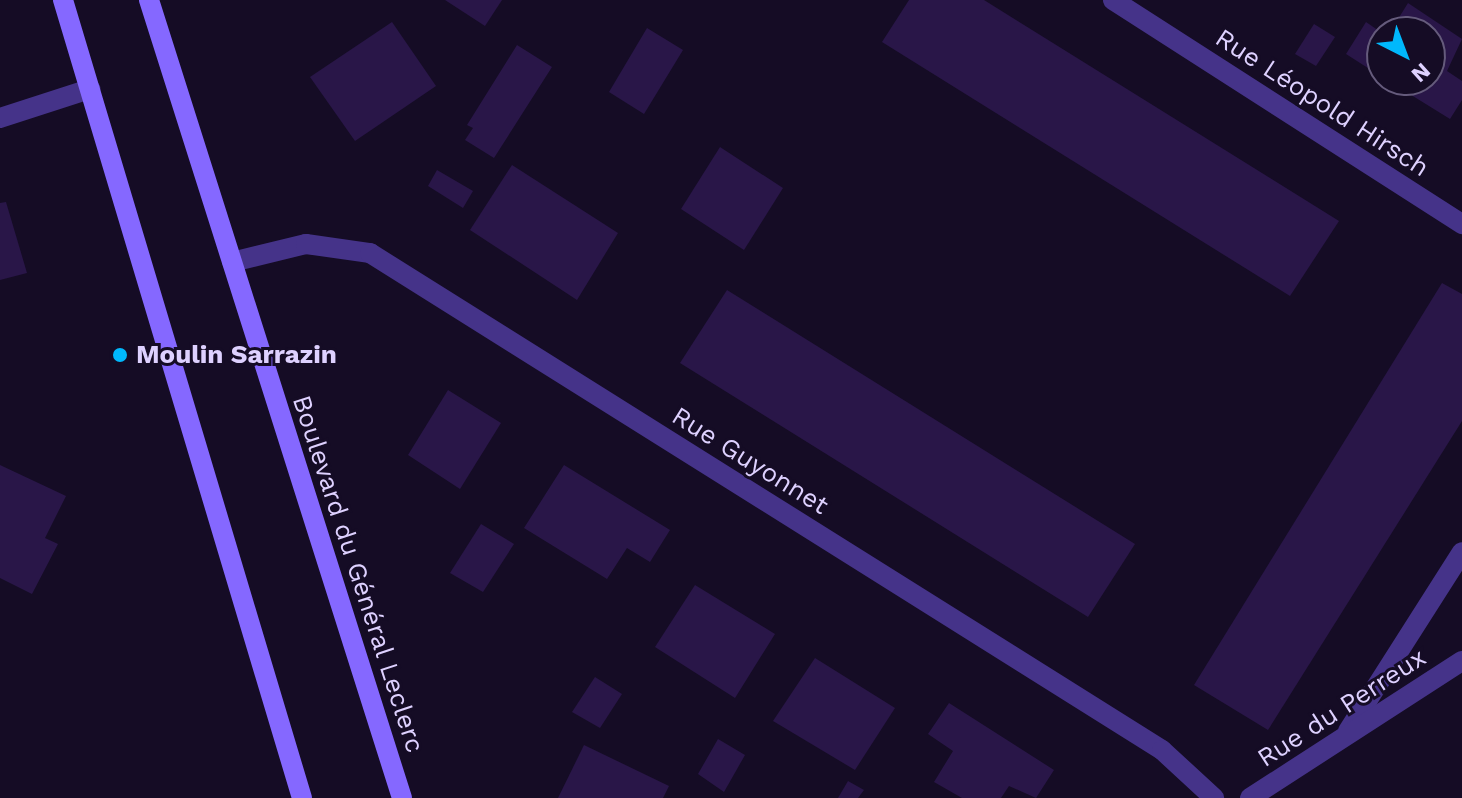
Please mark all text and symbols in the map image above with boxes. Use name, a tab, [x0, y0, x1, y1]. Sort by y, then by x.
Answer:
north arrow	[1366, 16, 1446, 96]
street label: Rue Léopold Hirsch	[1209, 22, 1435, 184]
text: N	[1407, 58, 1435, 87]
place label: Moulin Sarrazin	[136, 339, 337, 371]
marker: Moulin Sarrazin	[111, 346, 129, 364]
street label: Boulevard du Général Leclerc	[285, 391, 431, 757]
street label: Rue Guyonnet	[666, 400, 834, 522]
street label: Rue du Perreux	[1252, 642, 1432, 774]

